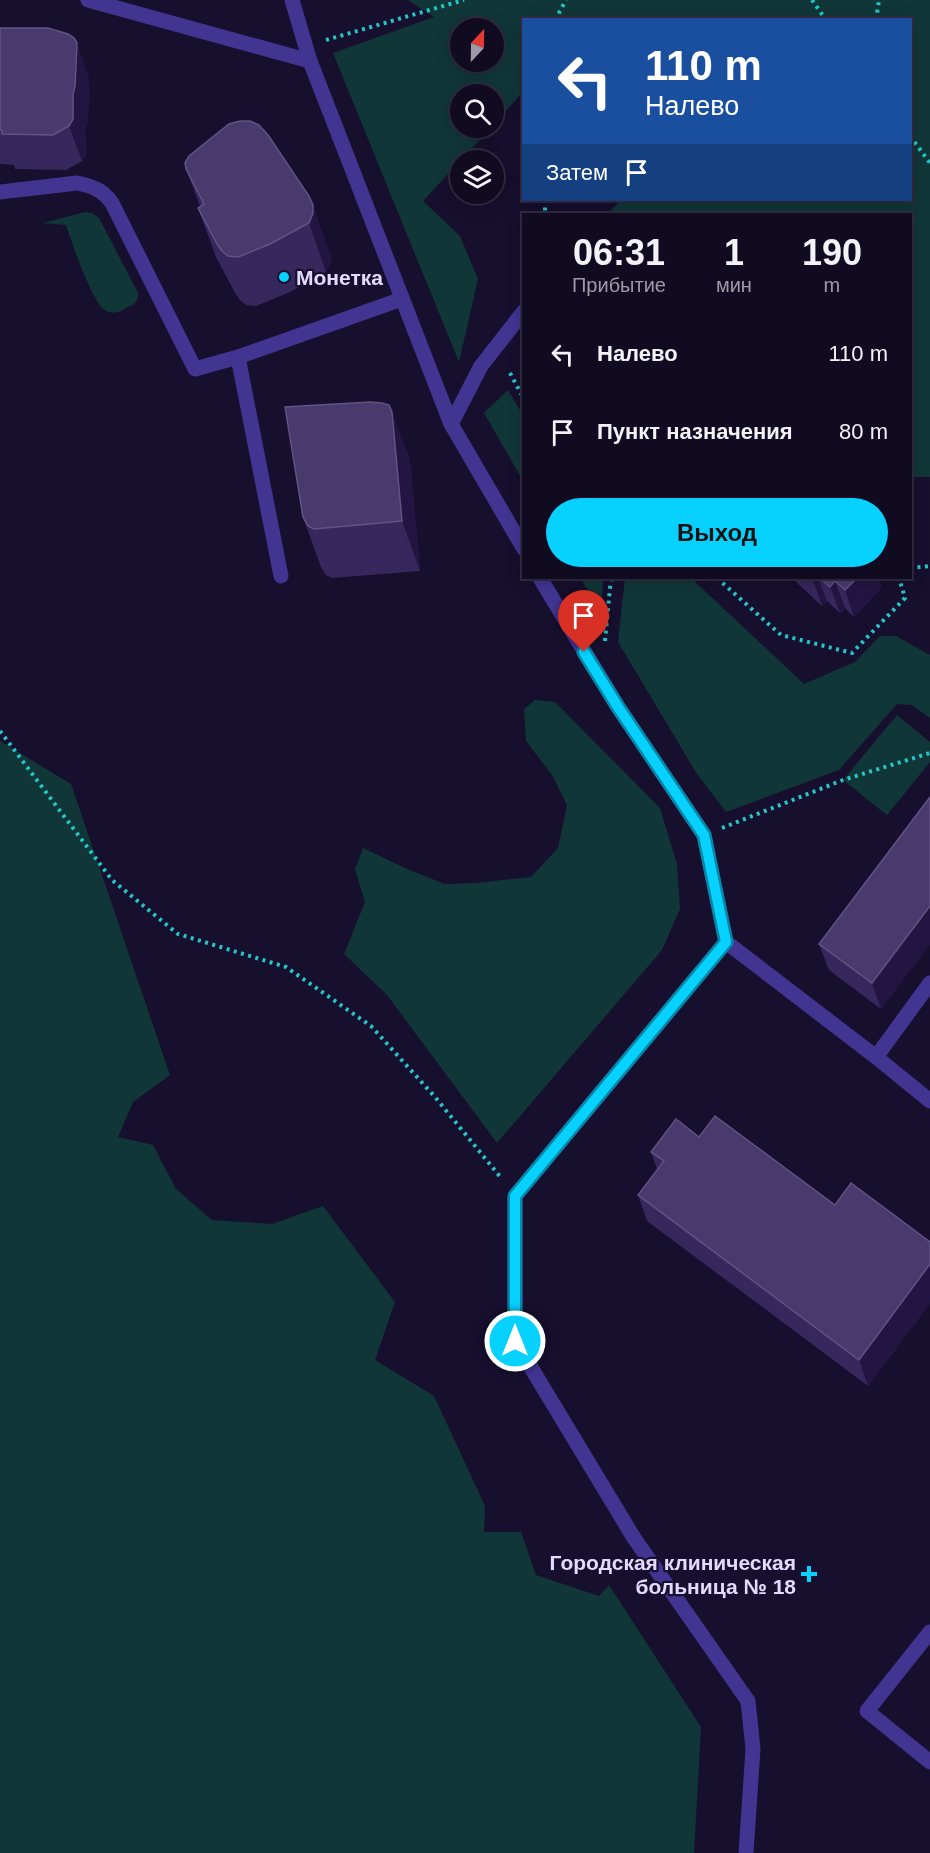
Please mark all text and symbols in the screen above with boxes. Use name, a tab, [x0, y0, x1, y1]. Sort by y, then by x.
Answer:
north arrow	[450, 18, 504, 72]
map controls	[450, 18, 504, 204]
icon: left	[546, 42, 624, 120]
text: 110 m	[645, 42, 762, 89]
button: search	[450, 84, 504, 138]
text: Налево	[645, 91, 739, 121]
button: layers	[450, 150, 504, 204]
icon: arrive	[620, 156, 653, 189]
text: Затем	[546, 160, 608, 185]
text: 06:31	[573, 232, 665, 273]
text: 1	[724, 232, 744, 273]
text: 190	[802, 232, 862, 273]
place label: Монетка	[296, 266, 383, 289]
marker: Монетка	[277, 270, 291, 284]
text: Прибытие	[572, 274, 666, 296]
text: мин	[716, 274, 752, 296]
text: m	[824, 274, 840, 296]
icon: left	[546, 338, 579, 371]
text: Налево	[597, 341, 678, 366]
text: 110 m	[828, 341, 888, 366]
icon: arrive	[546, 416, 579, 449]
text: Пункт назначения	[597, 419, 793, 444]
text: 80 m	[839, 419, 888, 444]
button: Выход	[546, 498, 888, 567]
pin	[558, 590, 609, 652]
icon: arrive	[567, 599, 600, 632]
position arrow	[483, 1309, 547, 1373]
place label: Городская клиническая больница № 18	[550, 1551, 796, 1598]
marker: Городская клиническая больница № 18	[800, 1565, 818, 1583]

